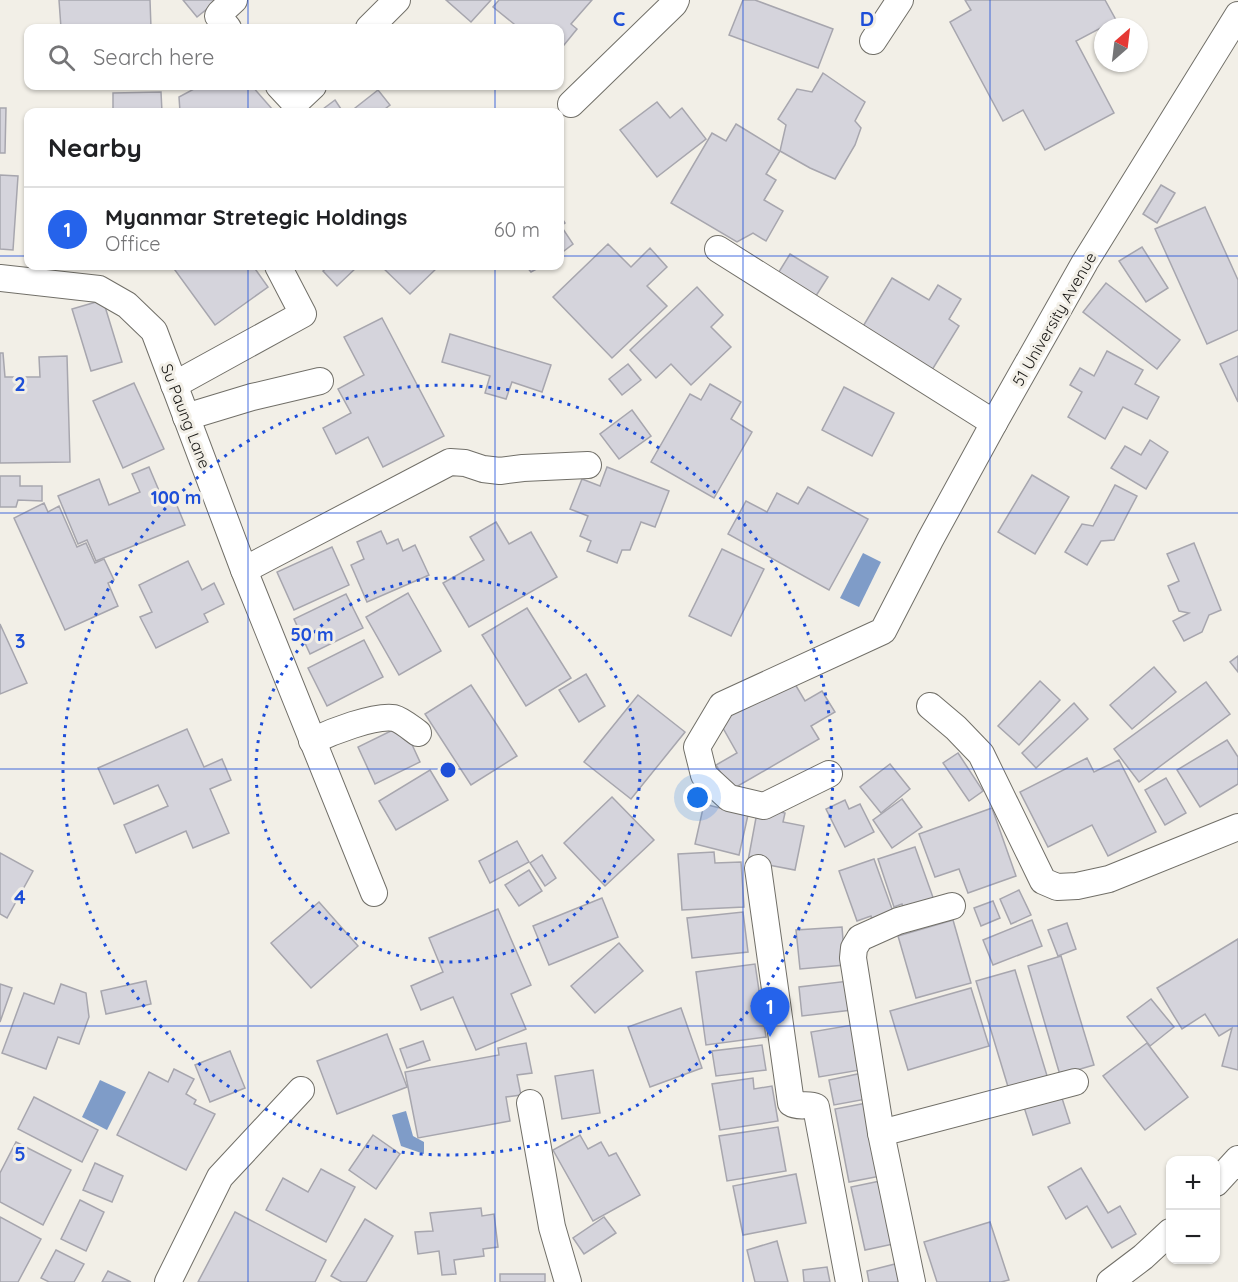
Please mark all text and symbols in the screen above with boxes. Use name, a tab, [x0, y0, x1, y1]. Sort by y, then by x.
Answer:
text: C	[613, 6, 626, 31]
text: D	[860, 6, 874, 31]
north arrow	[1094, 18, 1148, 72]
search box	[24, 24, 564, 90]
icon: search	[45, 41, 78, 74]
text: Search here	[93, 43, 214, 71]
text: Nearby	[48, 131, 142, 164]
text: Myanmar Stretegic Holdings	[105, 203, 407, 231]
text: 1	[64, 217, 71, 242]
text: 60 m	[494, 217, 540, 242]
text: Office	[105, 231, 161, 256]
street label: 51 University Avenue	[1008, 249, 1100, 389]
street label: Su Paung Lane	[157, 361, 215, 471]
text: 2	[14, 371, 26, 396]
text: 100 m	[151, 486, 201, 509]
text: 50 m	[290, 623, 334, 646]
text: 3	[15, 628, 25, 653]
centre of rings	[438, 760, 458, 780]
your location	[683, 783, 712, 812]
text: 4	[14, 884, 26, 909]
pin: 1	[750, 988, 790, 1037]
text: 5	[14, 1141, 26, 1166]
map controls	[1166, 1156, 1220, 1264]
button: +	[1166, 1156, 1220, 1210]
button: −	[1166, 1210, 1220, 1264]

